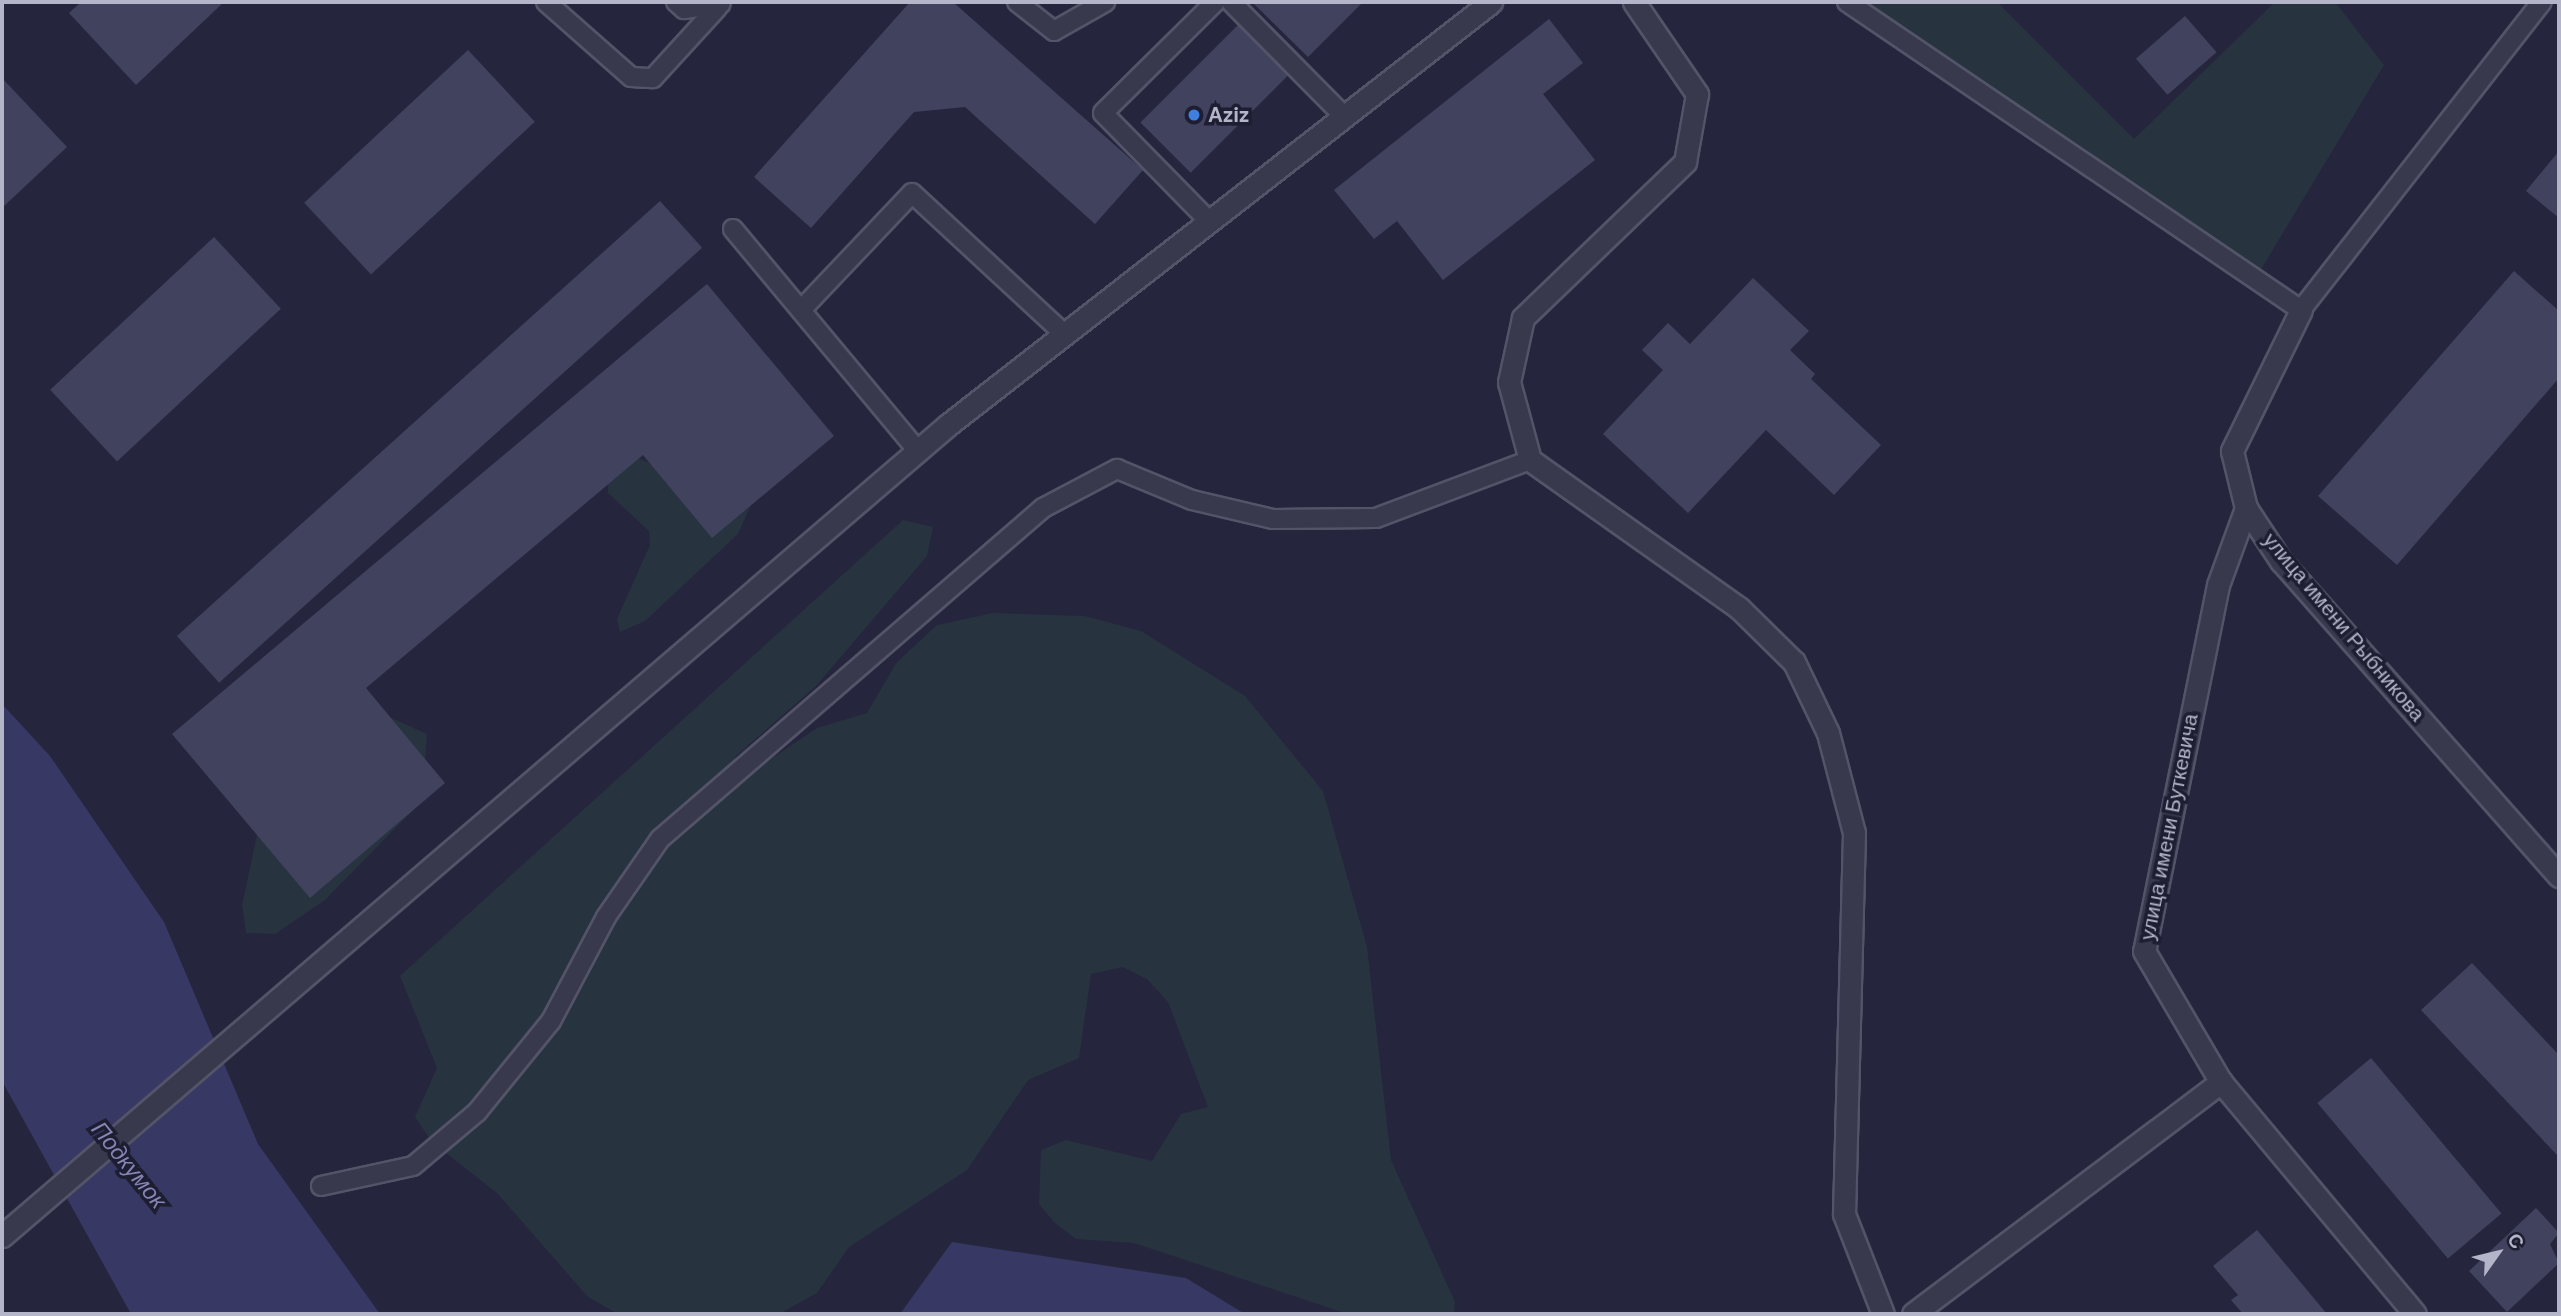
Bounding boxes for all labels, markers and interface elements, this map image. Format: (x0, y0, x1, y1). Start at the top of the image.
place label: Aziz (1208, 102, 1249, 128)
marker: Aziz (1186, 107, 1202, 123)
street label: улица имени Рыбникова (2258, 528, 2430, 726)
street label: улица имени Буткевича (2135, 712, 2203, 942)
water label: Подкумок (86, 1116, 172, 1214)
north arrow (2463, 1218, 2533, 1288)
text: С (2502, 1228, 2530, 1254)

